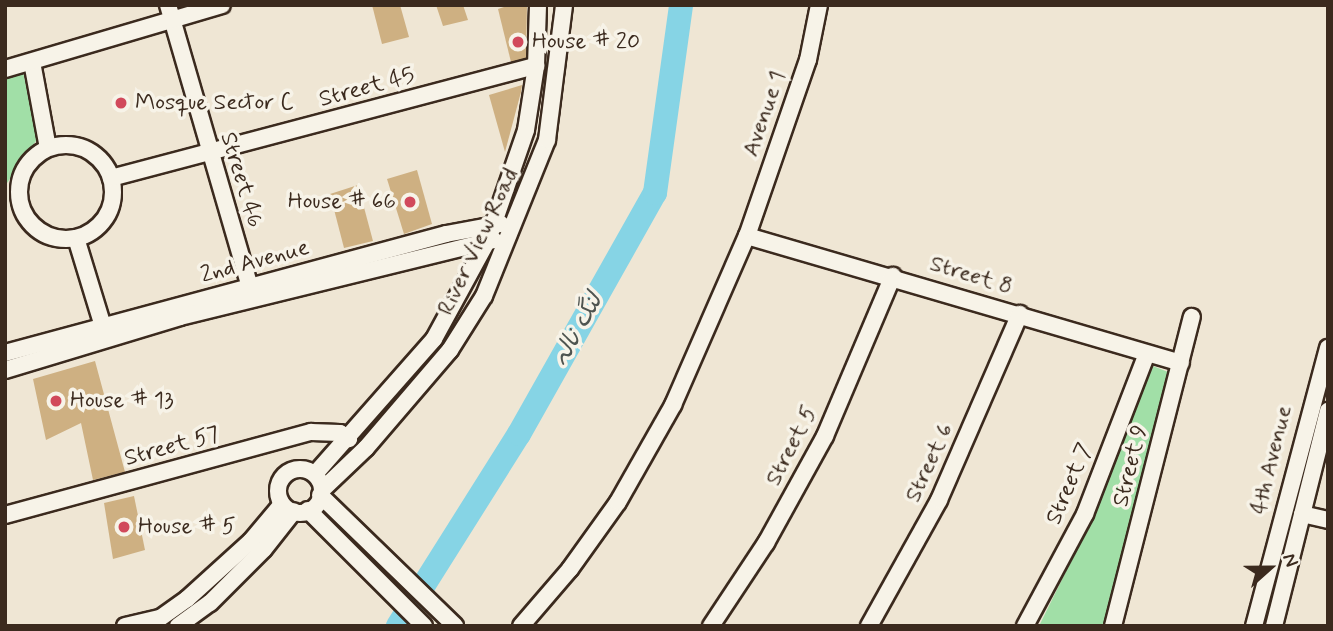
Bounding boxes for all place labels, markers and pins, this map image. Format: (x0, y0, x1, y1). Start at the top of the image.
place label: House # 20 (532, 28, 640, 56)
marker: House # 20 (510, 34, 526, 50)
place label: Mosque Sector C (135, 89, 297, 117)
marker: Mosque Sector C (113, 95, 129, 111)
place label: House # 66 (288, 188, 396, 216)
marker: House # 66 (402, 194, 418, 210)
place label: House # 13 (70, 387, 174, 415)
marker: House # 13 (48, 393, 64, 409)
place label: House # 5 (138, 513, 236, 541)
marker: House # 5 (116, 519, 132, 535)

